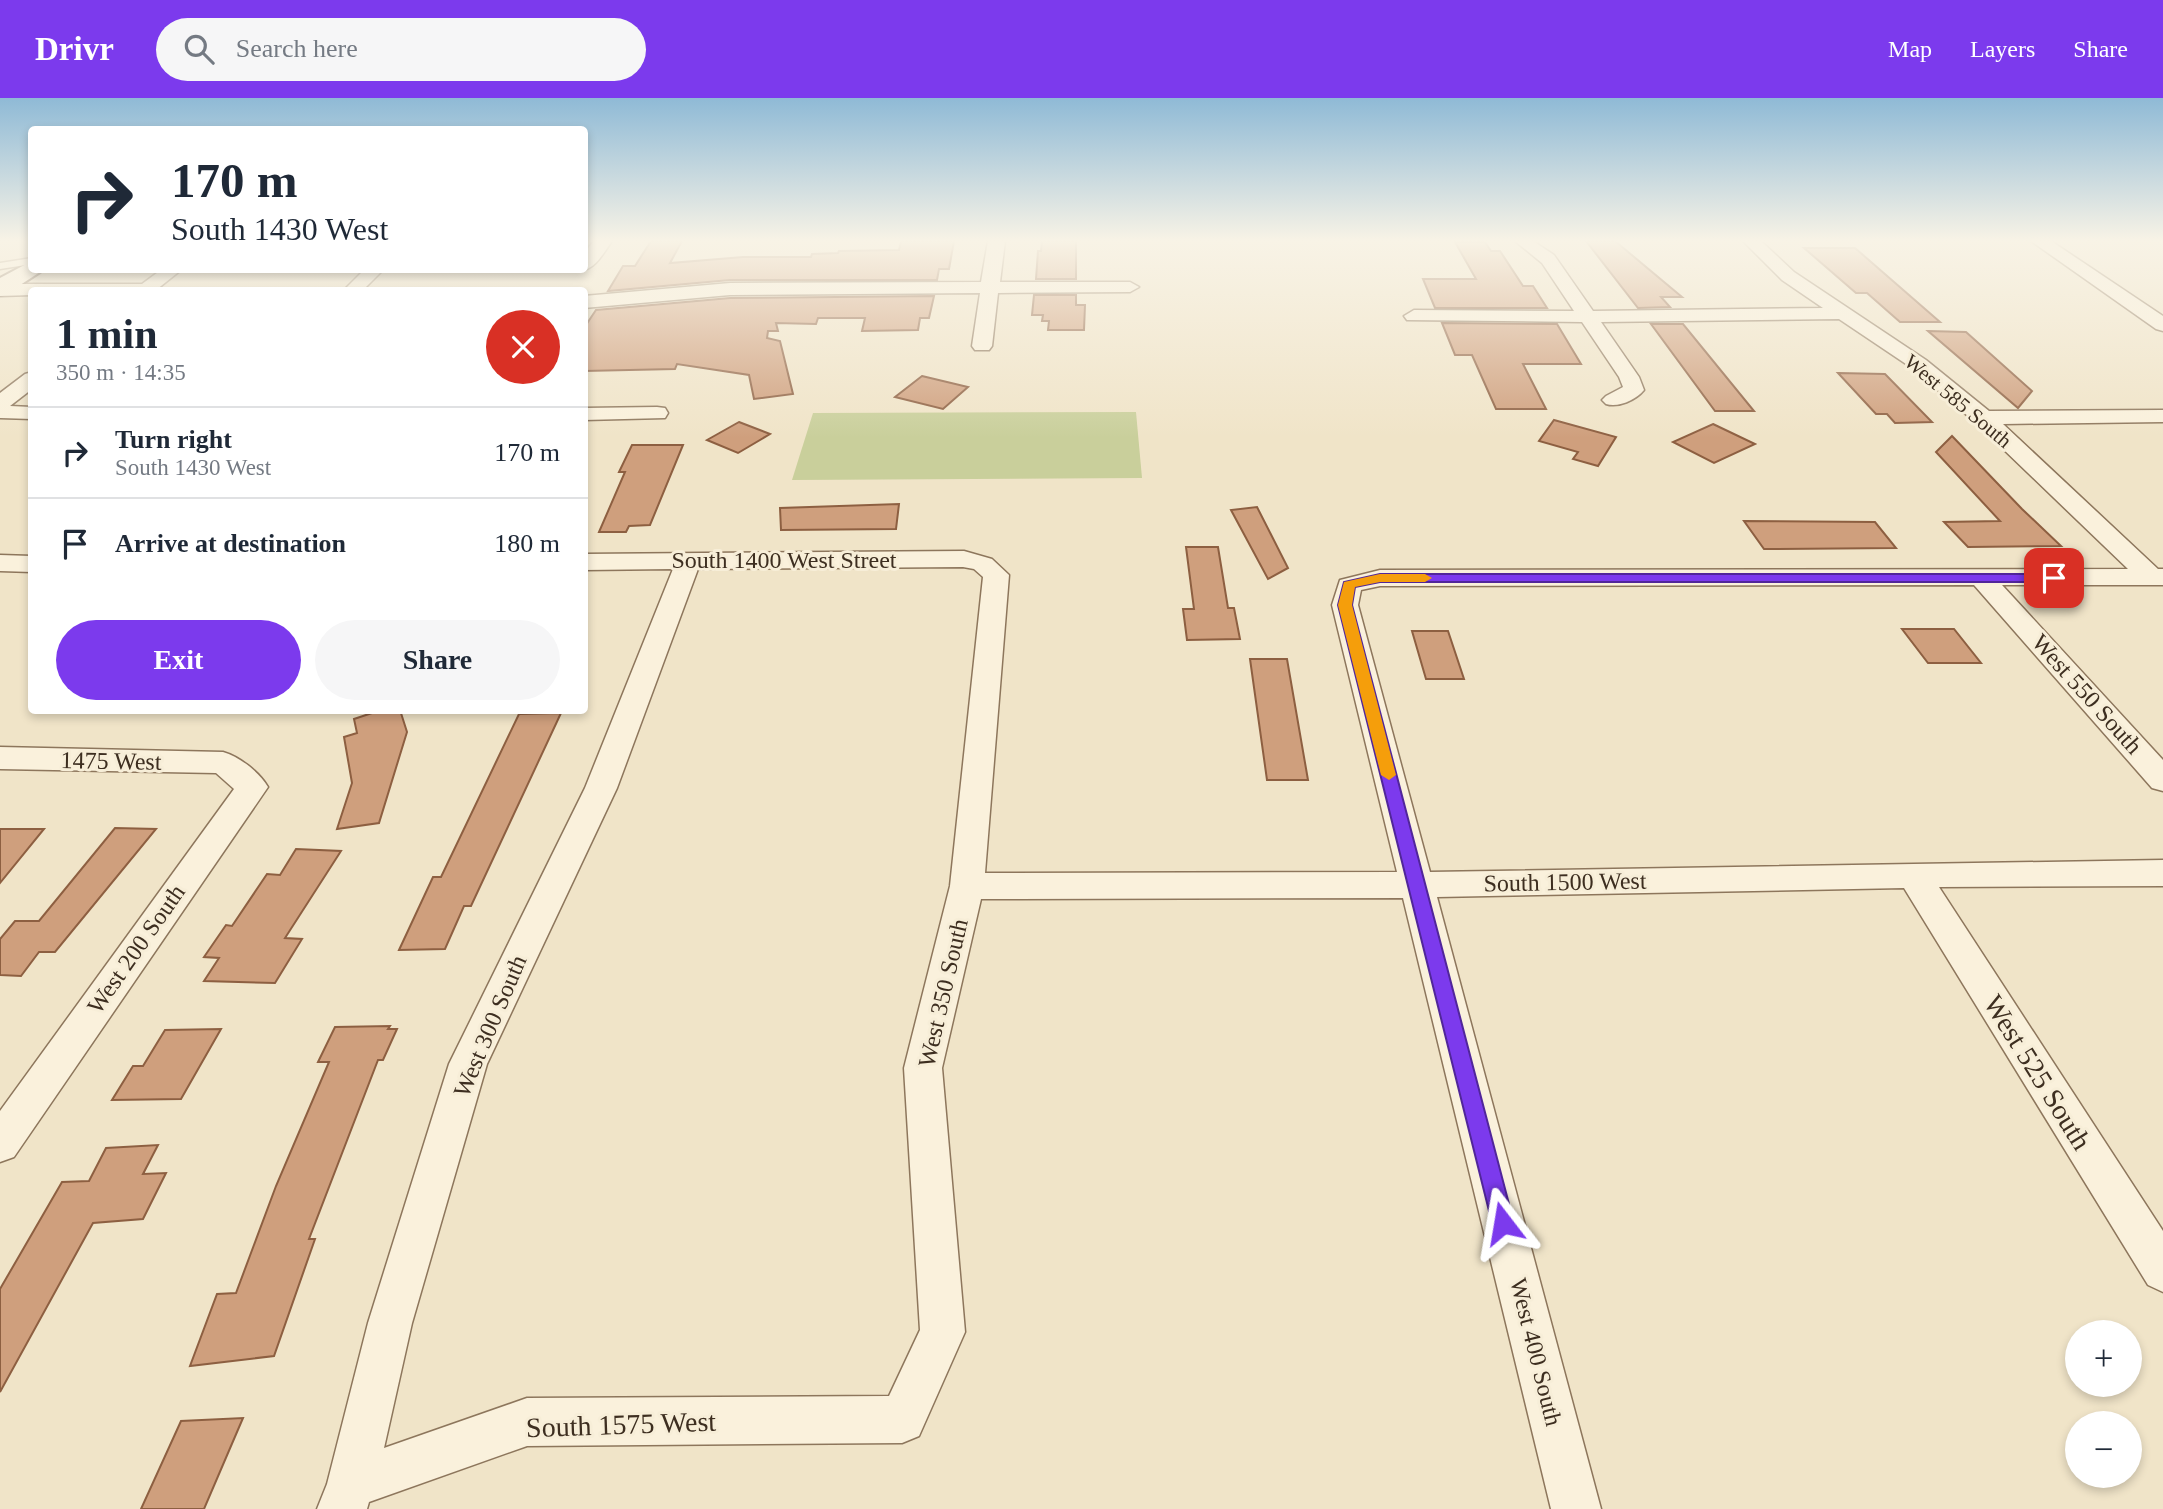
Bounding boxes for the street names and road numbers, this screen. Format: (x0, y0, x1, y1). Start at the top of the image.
street label: West 585 South (1900, 349, 2017, 453)
street label: South 1400 West Street (672, 547, 897, 573)
street label: West 550 South (2027, 629, 2147, 759)
street label: 1475 West (60, 747, 162, 775)
street label: South 1500 West (1483, 868, 1647, 896)
street label: West 200 South (82, 880, 190, 1018)
street label: West 350 South (913, 916, 973, 1070)
street label: West 300 South (448, 951, 532, 1101)
street label: West 525 South (1978, 989, 2098, 1155)
street label: West 400 South (1505, 1275, 1567, 1429)
street label: South 1575 West (525, 1406, 717, 1443)

